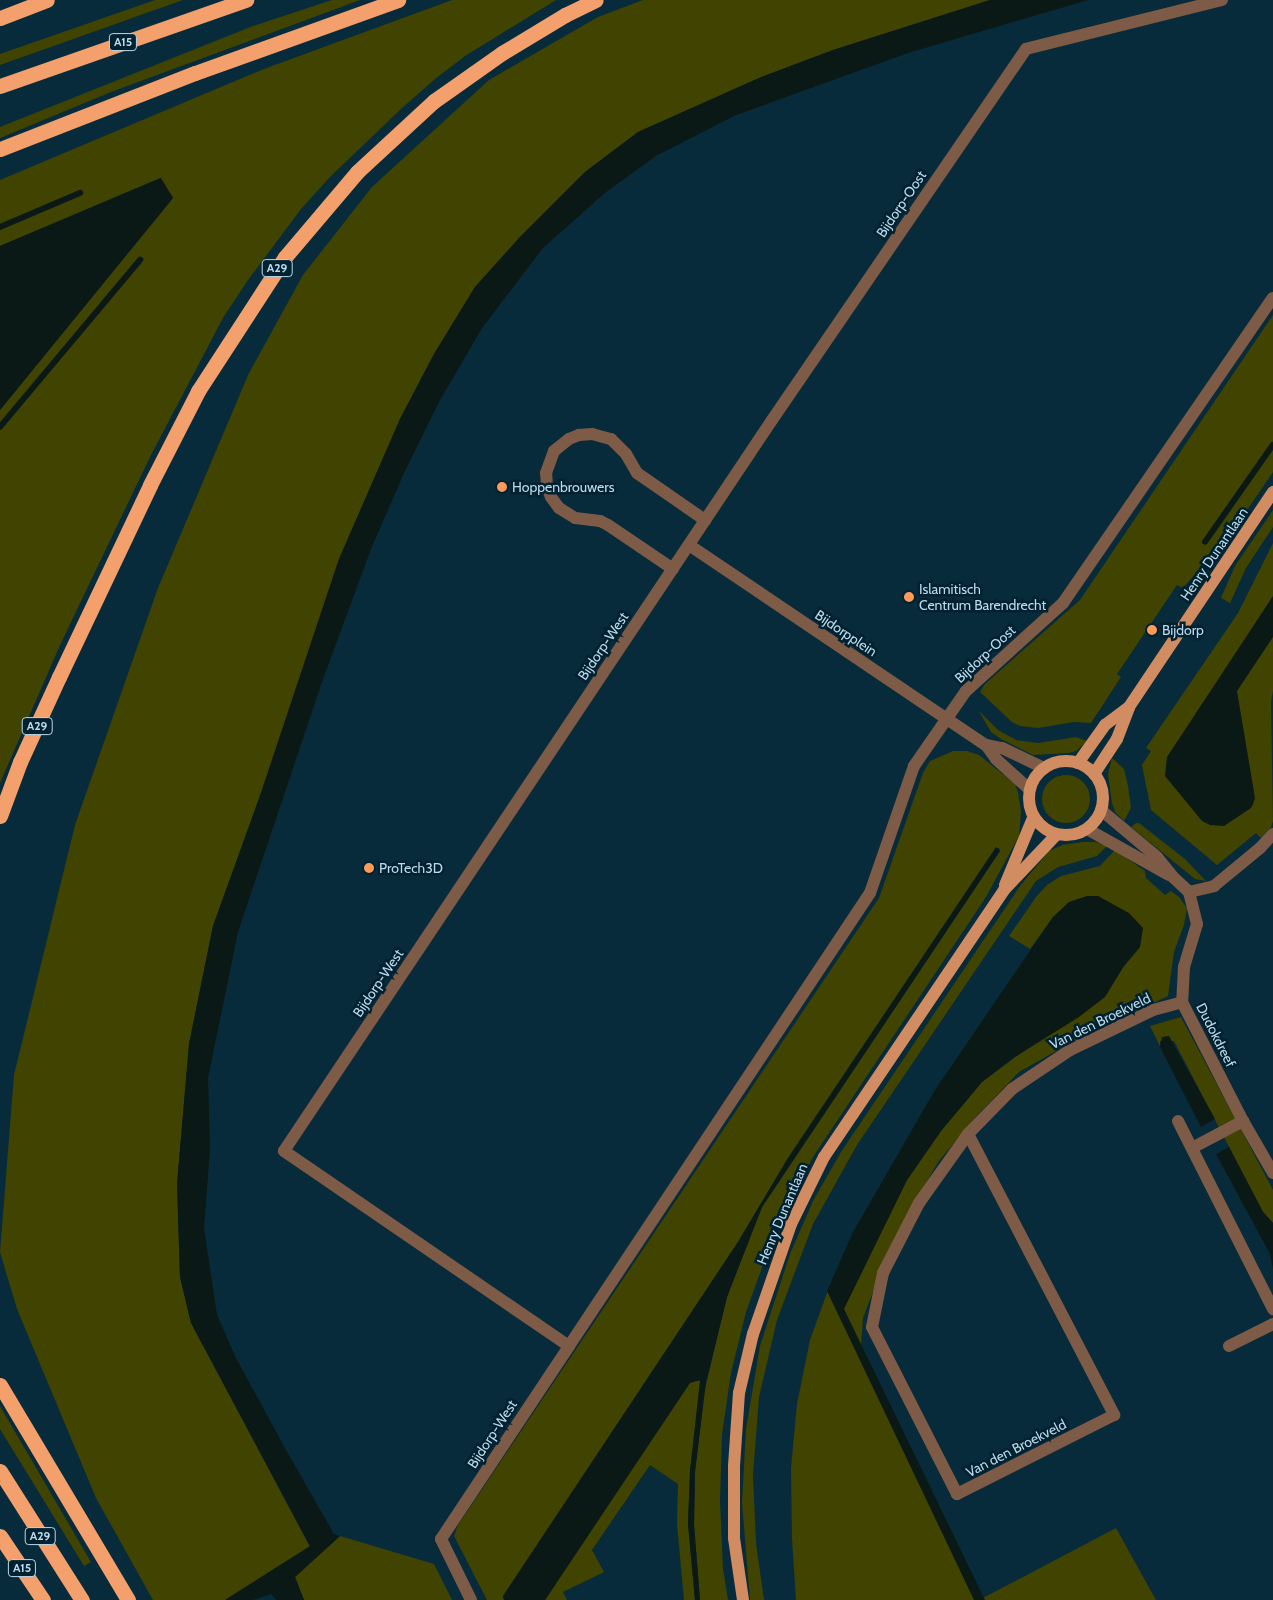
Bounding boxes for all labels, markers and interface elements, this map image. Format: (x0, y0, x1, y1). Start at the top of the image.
road number: A15 (108, 32, 138, 52)
street label: Bijdorp-Oost (873, 167, 929, 241)
road number: A29 (261, 258, 293, 278)
place label: Hoppenbrouwers (512, 479, 614, 495)
marker: Hoppenbrouwers (496, 481, 508, 493)
street label: Henry Dunantlaan (1177, 504, 1251, 604)
place label: Islamitisch Centrum Barendrecht (919, 581, 1046, 614)
marker: Islamitisch Centrum Barendrecht (903, 591, 915, 603)
street label: Bijdorpplein (812, 606, 880, 660)
street label: Bijdorp-West (574, 609, 632, 683)
street label: Bijdorp-Oost (951, 622, 1019, 686)
place label: Bijdorp (1162, 622, 1204, 638)
marker: Bijdorp (1146, 624, 1158, 636)
road number: A29 (21, 716, 53, 736)
place label: ProTech3D (379, 860, 443, 876)
marker: ProTech3D (363, 862, 375, 874)
street label: Bijdorp-West (349, 946, 407, 1020)
street label: Van den Broekveld (1047, 989, 1153, 1053)
street label: Dudokdreef (1193, 1000, 1239, 1070)
street label: Henry Dunantlaan (753, 1161, 811, 1267)
street label: Bijdorp-West (464, 1397, 520, 1471)
street label: Van den Broekveld (963, 1416, 1069, 1480)
road number: A29 (24, 1526, 56, 1545)
road number: A15 (7, 1559, 37, 1578)

